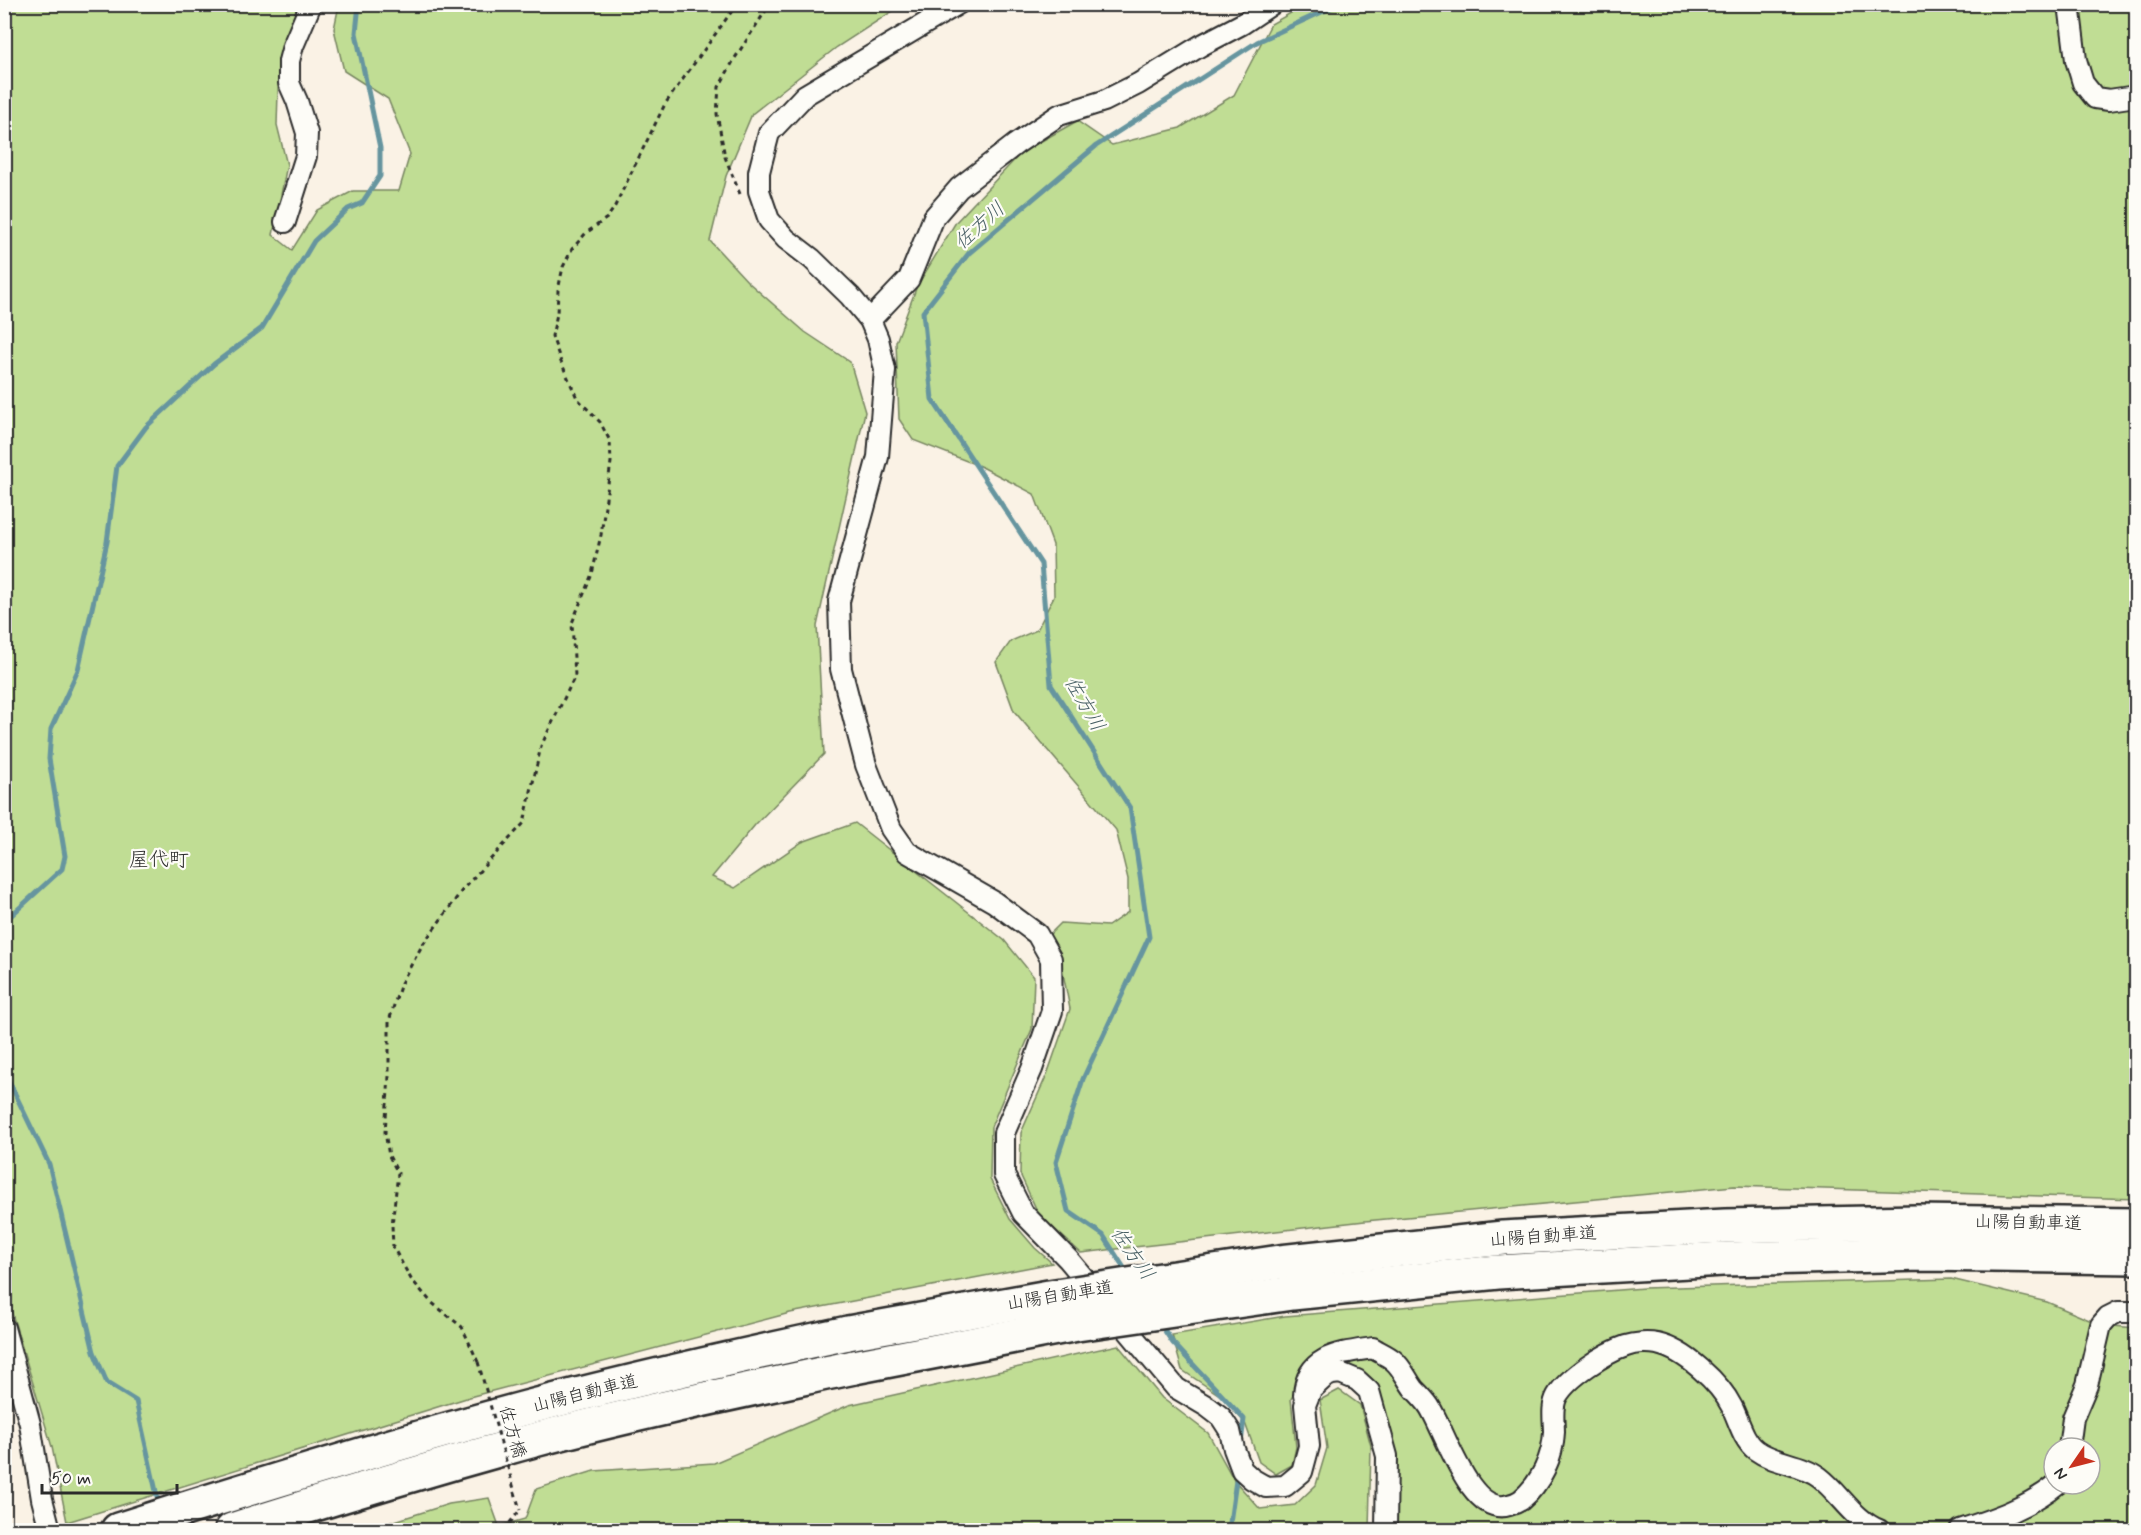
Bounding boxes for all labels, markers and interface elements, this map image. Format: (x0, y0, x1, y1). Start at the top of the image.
water label: 佐方川 (949, 196, 1011, 256)
water label: 佐方川 (1057, 671, 1111, 737)
district label: 屋代町 (129, 847, 189, 874)
street label: 山陽自動車道 (1974, 1210, 2082, 1236)
street label: 山陽自動車道 (1488, 1221, 1598, 1253)
water label: 佐方川 (1104, 1222, 1160, 1286)
street label: 山陽自動車道 (1005, 1276, 1115, 1316)
street label: 山陽自動車道 (530, 1369, 640, 1419)
street label: 佐方橋 (493, 1403, 531, 1461)
north arrow (2042, 1436, 2102, 1496)
scale bar (42, 1457, 177, 1495)
text: N (2049, 1463, 2073, 1484)
text: 50 m (51, 1467, 91, 1491)

